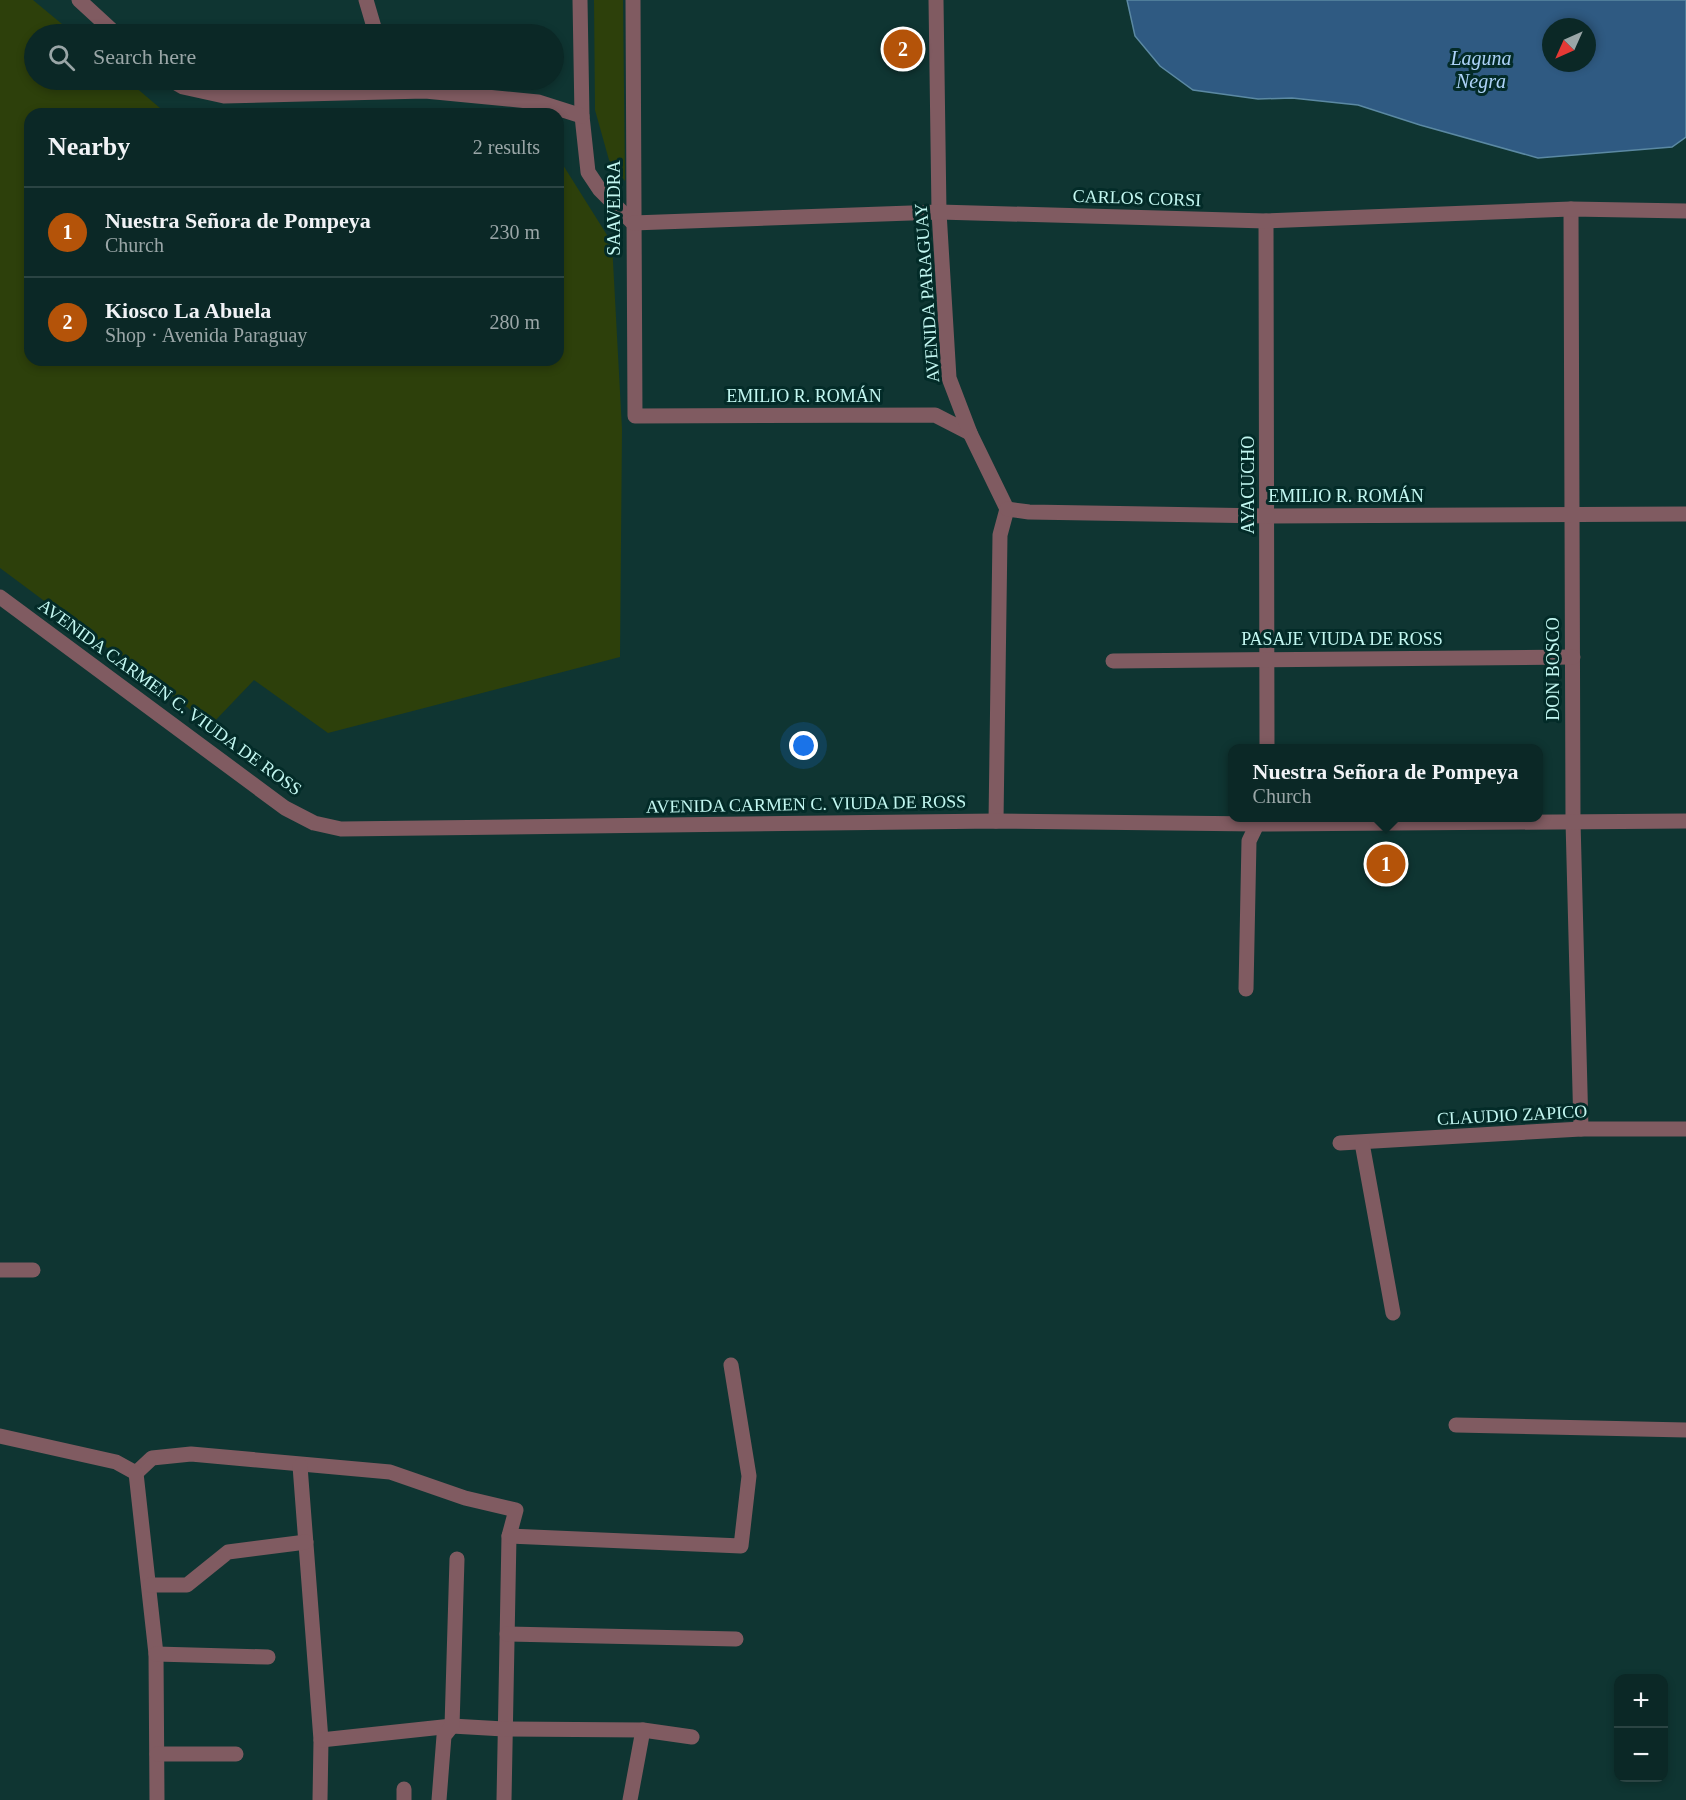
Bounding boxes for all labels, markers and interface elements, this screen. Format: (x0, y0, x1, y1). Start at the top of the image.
north arrow (1542, 18, 1596, 72)
search box (24, 24, 564, 90)
pin: 2 (884, 26, 922, 72)
icon: search (45, 41, 78, 74)
text: Search here (93, 44, 196, 69)
water label: Laguna Negra (1449, 47, 1512, 93)
text: Nearby (48, 132, 130, 161)
text: 2 results (473, 136, 540, 158)
street label: SAAVEDRA (604, 160, 624, 256)
street label: CARLOS CORSI (1072, 186, 1202, 210)
street label: AVENIDA PARAGUAY (911, 203, 943, 383)
text: Nuestra Señora de Pompeya (105, 208, 371, 233)
text: 1 (63, 221, 73, 243)
text: 230 m (489, 221, 540, 243)
text: Church (105, 234, 164, 256)
text: Kiosco La Abuela (105, 298, 271, 323)
text: 2 (63, 311, 73, 333)
text: 280 m (489, 311, 540, 333)
text: Shop · Avenida Paraguay (105, 324, 307, 346)
street label: EMILIO R. ROMÁN (726, 385, 882, 406)
street label: AYACUCHO (1238, 436, 1258, 534)
street label: EMILIO R. ROMÁN (1268, 485, 1424, 506)
street label: AVENIDA CARMEN C. VIUDA DE ROSS (35, 595, 305, 799)
street label: DON BOSCO (1543, 617, 1563, 721)
street label: PASAJE VIUDA DE ROSS (1241, 629, 1443, 649)
your location (789, 731, 818, 760)
popup (1228, 744, 1543, 822)
text: Nuestra Señora de Pompeya (1253, 759, 1518, 784)
text: Church (1253, 785, 1311, 807)
street label: AVENIDA CARMEN C. VIUDA DE ROSS (646, 791, 966, 817)
pin: 1 (1366, 842, 1406, 886)
street label: CLAUDIO ZAPICO (1436, 1101, 1588, 1129)
map controls (1614, 1674, 1668, 1782)
button: + (1614, 1674, 1668, 1728)
button: − (1614, 1728, 1668, 1782)

